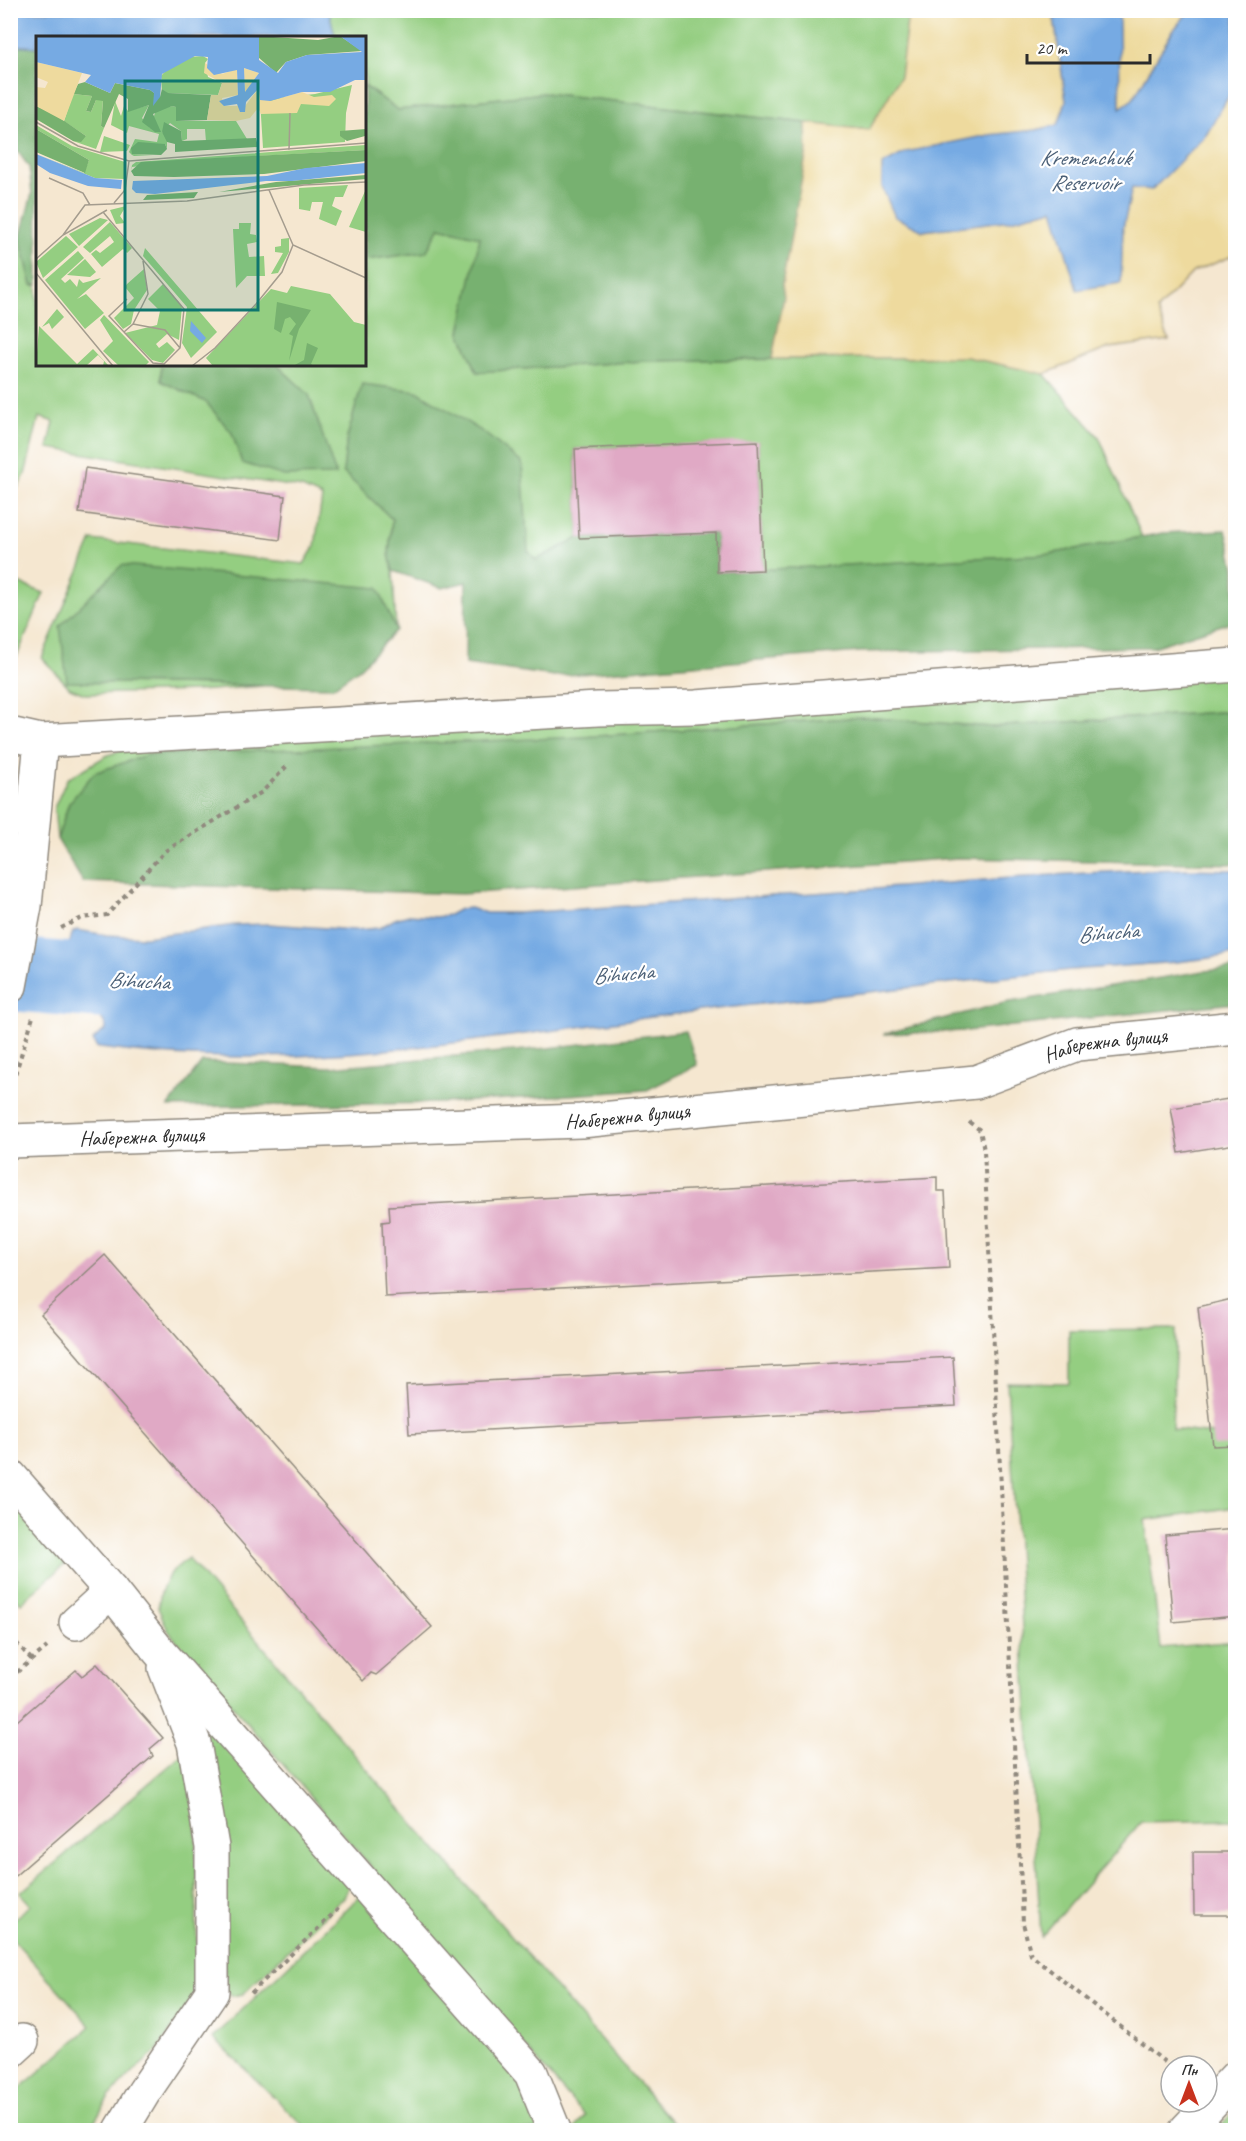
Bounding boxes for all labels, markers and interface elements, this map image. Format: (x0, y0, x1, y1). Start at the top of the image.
scale bar (1027, 27, 1150, 65)
inset map (36, 36, 366, 366)
text: 20 m (1036, 37, 1069, 59)
water label: Kremenchuk Reservoir (1040, 144, 1134, 197)
water label: Bihucha (1077, 916, 1143, 950)
water label: Bihucha (592, 957, 658, 991)
water label: Bihucha (108, 965, 173, 997)
street label: Набережна вулиця (1040, 1022, 1170, 1068)
street label: Набережна вулиця (565, 1097, 692, 1135)
street label: Набережна вулиця (79, 1121, 206, 1152)
north arrow (1159, 2054, 1219, 2114)
text: Пн (1181, 2060, 1198, 2080)

